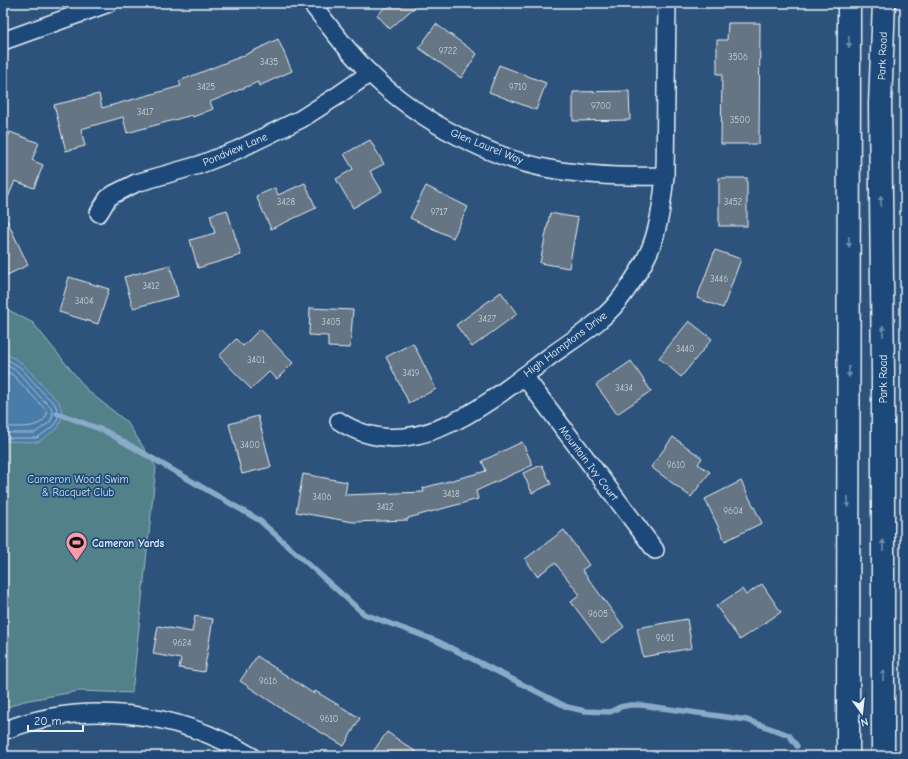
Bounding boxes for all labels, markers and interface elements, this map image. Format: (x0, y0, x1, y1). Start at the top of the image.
street label: Park Road (875, 31, 890, 80)
one-way arrow (846, 36, 852, 49)
house number: 9722 (439, 46, 458, 56)
house number: 3506 (728, 52, 748, 62)
house number: 3435 (260, 57, 278, 67)
house number: 3425 (197, 82, 215, 92)
house number: 9710 (509, 82, 527, 92)
house number: 9700 (591, 101, 611, 111)
house number: 3417 (137, 107, 154, 117)
house number: 3500 (730, 115, 750, 125)
street label: Glen Laurel Way (449, 126, 525, 167)
street label: Pondview Lane (201, 130, 270, 169)
one-way arrow (878, 194, 884, 207)
house number: 3428 (277, 197, 295, 207)
house number: 3452 (724, 197, 743, 207)
house number: 9717 (431, 207, 448, 217)
one-way arrow (846, 236, 852, 249)
house number: 3446 (710, 274, 728, 284)
house number: 3412 (142, 281, 160, 291)
house number: 3404 (75, 296, 93, 306)
street label: High Hamptons Drive (521, 309, 610, 380)
house number: 3427 (478, 314, 497, 324)
house number: 3405 (321, 317, 341, 327)
one-way arrow (880, 324, 886, 337)
house number: 3440 (676, 344, 694, 354)
house number: 3401 (247, 355, 265, 365)
street label: Park Road (877, 355, 890, 403)
one-way arrow (845, 366, 852, 378)
house number: 3419 (402, 368, 420, 378)
house number: 3434 (615, 383, 633, 393)
street label: Mountain Ivy Court (556, 423, 622, 504)
house number: 3400 (240, 440, 260, 450)
house number: 9610 (667, 460, 685, 470)
park label: Cameron Wood Swim & Racquet Club (27, 473, 129, 499)
house number: 3418 (442, 489, 460, 499)
house number: 3406 (312, 492, 332, 502)
one-way arrow (845, 496, 851, 509)
house number: 3412 (376, 502, 394, 512)
house number: 9604 (723, 506, 743, 516)
sports icon: Cameron Yards (63, 530, 89, 563)
place label: Cameron Yards (92, 537, 164, 550)
one-way arrow (880, 538, 886, 551)
house number: 9605 (588, 609, 608, 619)
house number: 9601 (656, 633, 675, 643)
house number: 9624 (173, 638, 191, 648)
one-way arrow (880, 668, 886, 681)
house number: 9616 (259, 676, 277, 686)
north arrow (842, 693, 882, 733)
scale bar (28, 707, 83, 733)
text: 20 m (34, 714, 62, 728)
house number: 9610 (320, 714, 338, 724)
text: N (859, 715, 870, 729)

